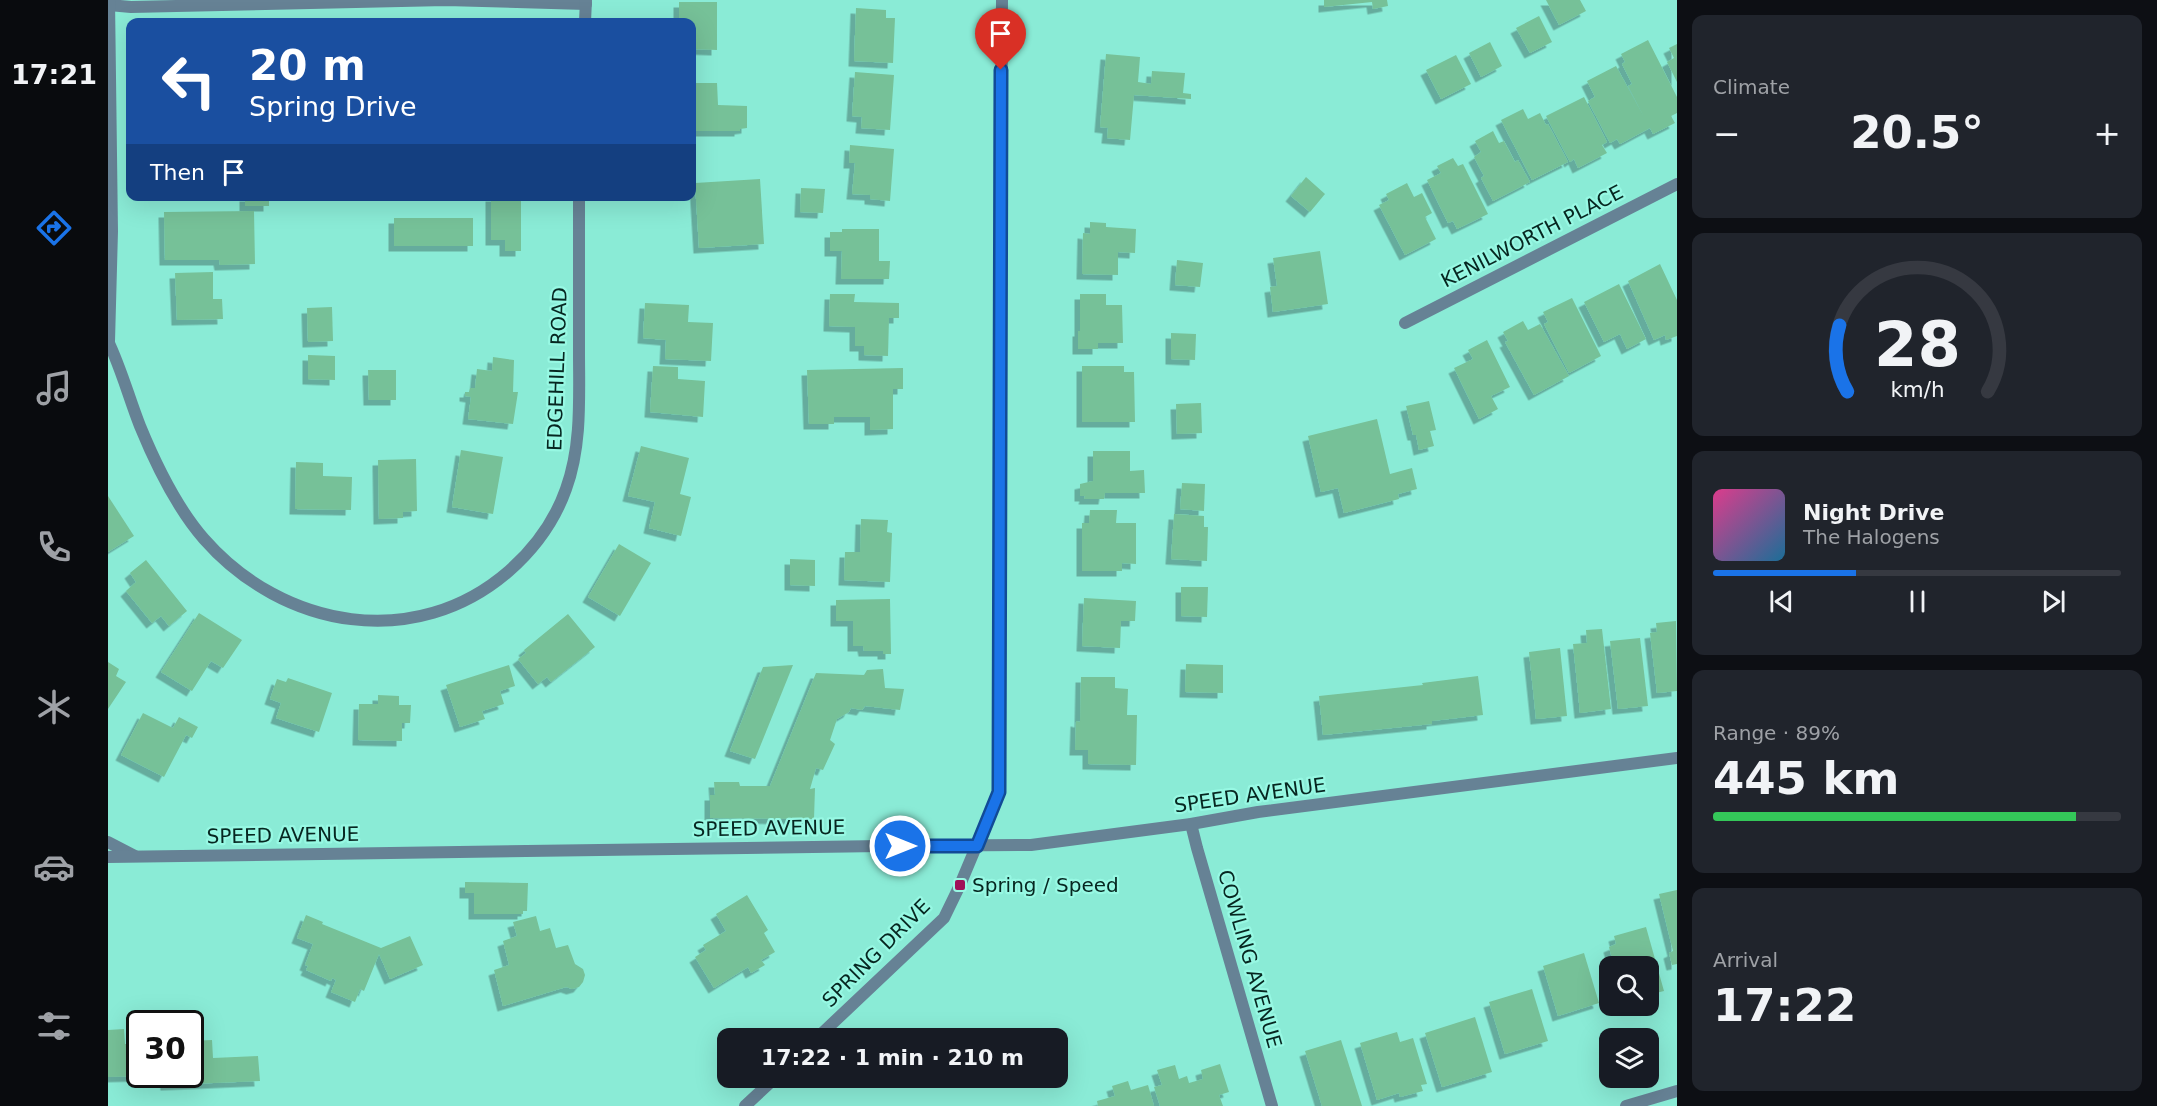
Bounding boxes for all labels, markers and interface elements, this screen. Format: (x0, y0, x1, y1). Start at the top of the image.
pin (975, 8, 1026, 70)
icon: arrive (984, 17, 1017, 50)
text: 20 m (249, 41, 366, 90)
icon: left (150, 42, 228, 120)
text: 17:21 (11, 59, 97, 90)
text: Climate (1713, 75, 1790, 99)
text: Spring Drive (249, 91, 417, 122)
text: 20.5° (1850, 106, 1984, 159)
text: − (1713, 114, 1741, 153)
text: + (2093, 114, 2121, 153)
icon: arrive (217, 156, 250, 189)
text: Then (150, 160, 205, 185)
street label: KENILWORTH PLACE (1437, 180, 1627, 292)
icon: directions (33, 207, 75, 249)
street label: EDGEHILL ROAD (542, 287, 572, 451)
text: 28 (1874, 308, 1960, 381)
icon: music (33, 367, 75, 409)
text: km/h (1890, 377, 1944, 402)
text: Night Drive (1803, 500, 1944, 525)
text: The Halogens (1803, 525, 1940, 549)
icon: phone (33, 526, 75, 568)
icon: previous (1765, 585, 1798, 618)
icon: pause (1901, 585, 1934, 618)
icon: next (2037, 585, 2070, 618)
icon: climate (33, 686, 75, 728)
text: Range · 89% (1713, 721, 1840, 745)
text: 445 km (1713, 752, 1899, 805)
street label: SPEED AVENUE (1173, 772, 1327, 818)
position arrow (868, 814, 932, 878)
street label: SPEED AVENUE (692, 815, 846, 841)
street label: SPEED AVENUE (206, 822, 360, 848)
icon: car (33, 846, 75, 888)
street label: COWLING AVENUE (1213, 867, 1287, 1051)
place label: Spring / Speed (972, 873, 1119, 897)
marker: Spring / Speed (953, 878, 967, 892)
street label: SPRING DRIVE (817, 894, 935, 1012)
text: Arrival (1713, 948, 1778, 972)
map controls (1599, 956, 1659, 1088)
button: search (1599, 956, 1659, 1016)
text: 17:22 (1713, 979, 1856, 1032)
icon: filters (33, 1005, 75, 1047)
speed limit sign: 30 (126, 1010, 204, 1088)
button: layers (1599, 1028, 1659, 1088)
text: 17:22 · 1 min · 210 m (761, 1045, 1024, 1070)

